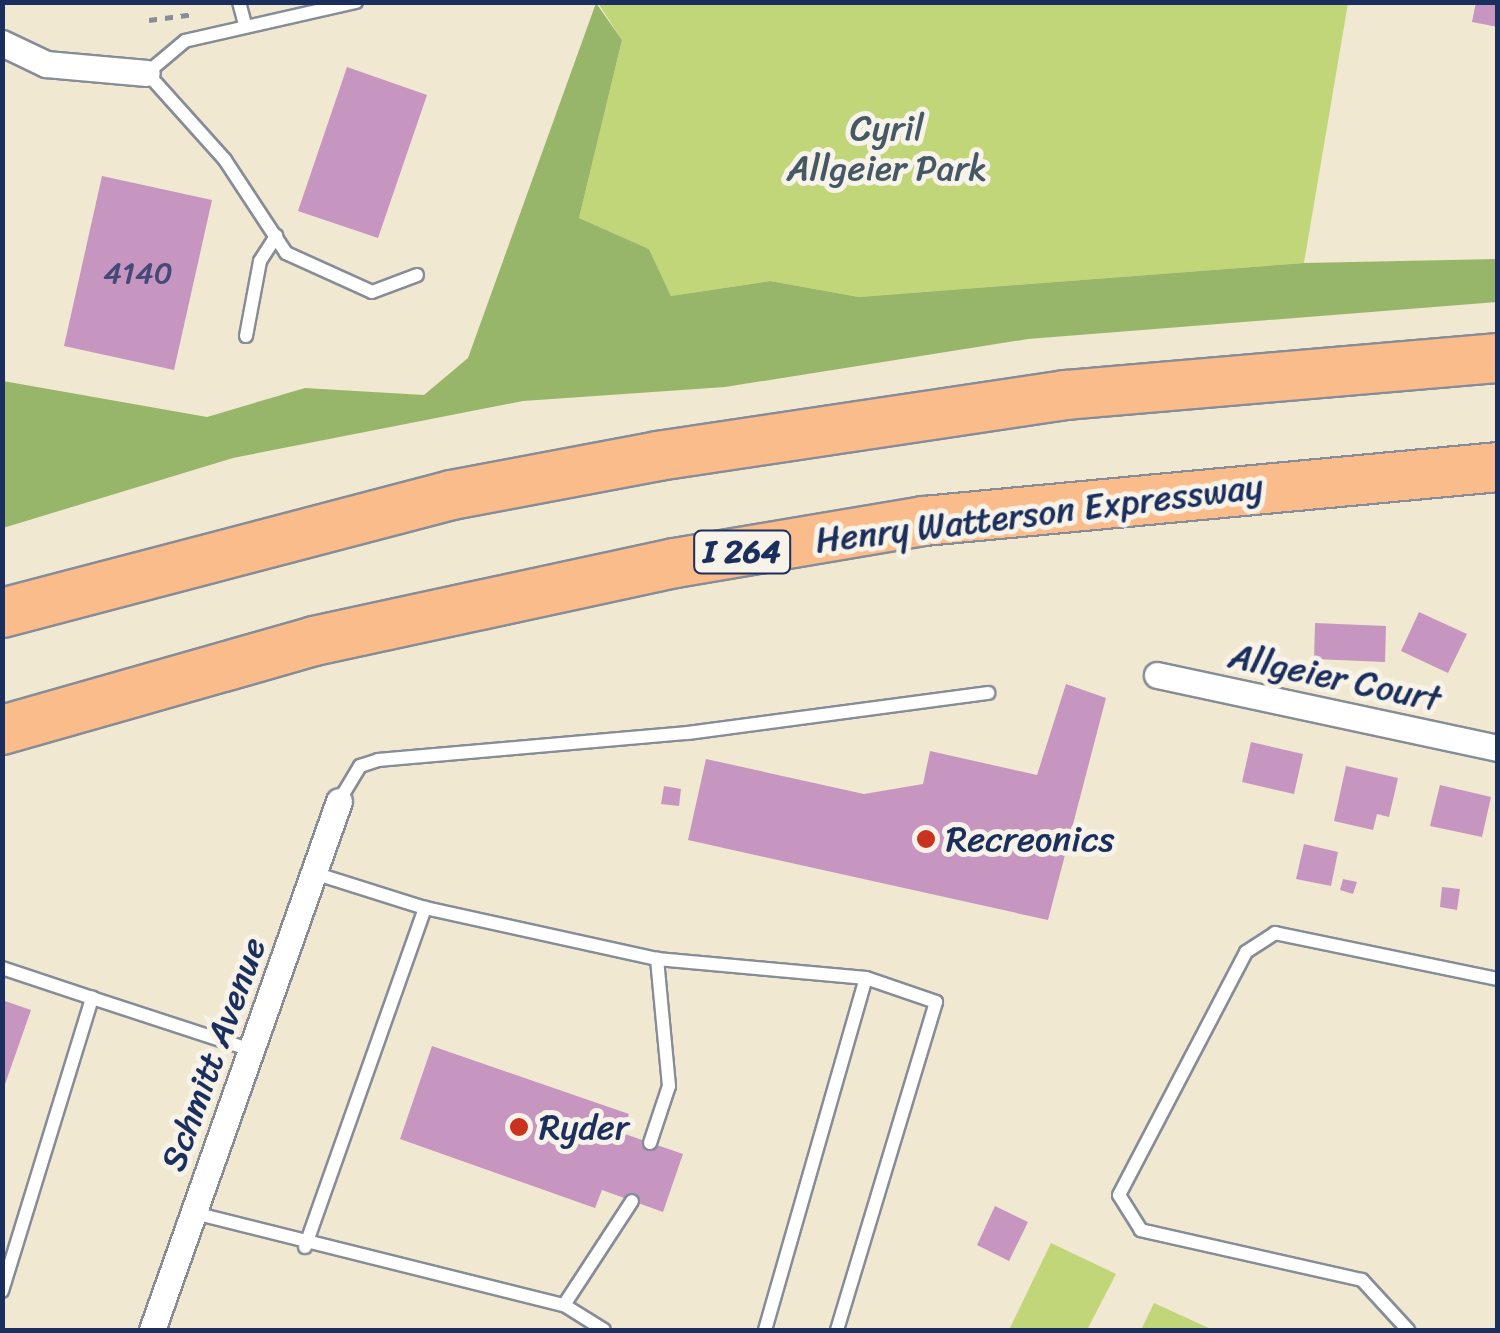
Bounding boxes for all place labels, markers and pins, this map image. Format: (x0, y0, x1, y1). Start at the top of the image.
place label: Recreonics (946, 818, 1115, 860)
marker: Recreonics (915, 828, 937, 850)
place label: Ryder (539, 1106, 629, 1148)
marker: Ryder (508, 1116, 530, 1138)

